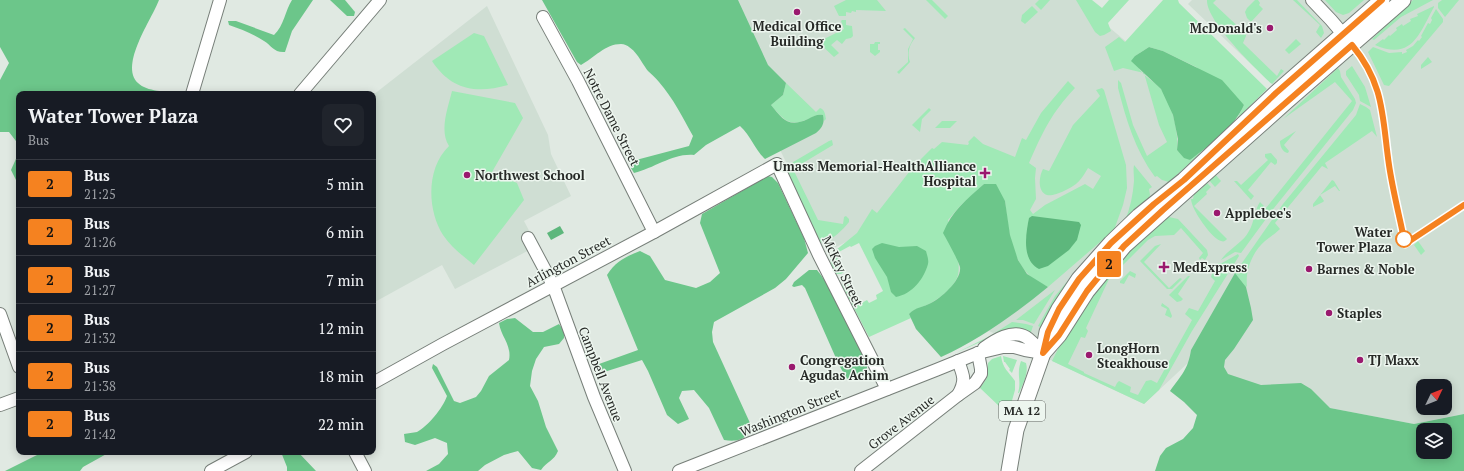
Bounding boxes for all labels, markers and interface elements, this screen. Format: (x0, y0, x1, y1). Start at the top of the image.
marker: Medical Office Building (792, 7, 802, 17)
place label: Medical Office Building (753, 17, 841, 50)
place label: McDonald's (1190, 19, 1262, 37)
marker: McDonald's (1265, 23, 1275, 33)
street label: Notre Dame Street (580, 65, 644, 169)
text: Water Tower Plaza (28, 103, 198, 128)
button: heart (322, 104, 364, 146)
text: Bus (28, 131, 49, 149)
place label: Umass Memorial-HealthAlliance Hospital (773, 157, 976, 190)
text: Bus (84, 165, 110, 185)
place label: Northwest School (475, 166, 585, 184)
marker: Umass Memorial-HealthAlliance Hospital (979, 167, 991, 179)
marker: Northwest School (462, 170, 472, 180)
text: 2 (46, 174, 54, 193)
text: 5 min (326, 174, 364, 194)
text: 21:25 (84, 185, 116, 203)
place label: Applebee's (1225, 204, 1292, 222)
marker: Applebee's (1212, 208, 1222, 218)
text: Bus (84, 213, 110, 233)
text: 2 (46, 222, 54, 241)
text: 6 min (326, 222, 364, 242)
place label: Water Tower Plaza (1317, 223, 1393, 256)
marker: Water Tower Plaza (1395, 230, 1413, 248)
street label: Arlington Street (522, 231, 614, 291)
text: 21:26 (84, 233, 116, 251)
street label: McKay Street (818, 233, 868, 310)
line badge: 2 (1096, 251, 1122, 277)
text: 2 (1105, 254, 1113, 273)
place label: MedExpress (1173, 258, 1247, 276)
place label: Barnes & Noble (1317, 260, 1415, 278)
text: Bus (84, 261, 110, 281)
marker: MedExpress (1158, 261, 1170, 273)
marker: Barnes & Noble (1304, 264, 1314, 274)
text: 2 (46, 270, 54, 289)
text: 7 min (326, 270, 364, 290)
text: 21:27 (84, 281, 116, 299)
place label: Staples (1337, 304, 1382, 322)
marker: Staples (1324, 308, 1334, 318)
text: Bus (84, 309, 110, 329)
text: 2 (46, 318, 54, 337)
text: 12 min (318, 318, 364, 338)
street label: Campbell Avenue (575, 324, 627, 424)
text: 21:32 (84, 329, 116, 347)
place label: LongHorn Steakhouse (1097, 339, 1168, 372)
marker: LongHorn Steakhouse (1084, 350, 1094, 360)
place label: Congregation Agudas Achim (800, 351, 889, 384)
place label: TJ Maxx (1368, 351, 1419, 369)
marker: TJ Maxx (1355, 355, 1365, 365)
text: Bus (84, 357, 110, 377)
marker: Congregation Agudas Achim (787, 362, 797, 372)
text: 2 (46, 366, 54, 385)
text: 18 min (318, 366, 364, 386)
text: 21:38 (84, 377, 116, 395)
north arrow (1416, 379, 1452, 415)
map controls (1416, 379, 1452, 459)
street label: Washington Street (737, 384, 843, 440)
street label: Grove Avenue (864, 391, 938, 453)
road number: MA 12 (999, 401, 1045, 421)
text: Bus (84, 405, 110, 425)
text: 2 (46, 414, 54, 433)
text: 22 min (318, 414, 364, 434)
button: layers (1416, 423, 1452, 459)
text: 21:42 (84, 425, 116, 443)

